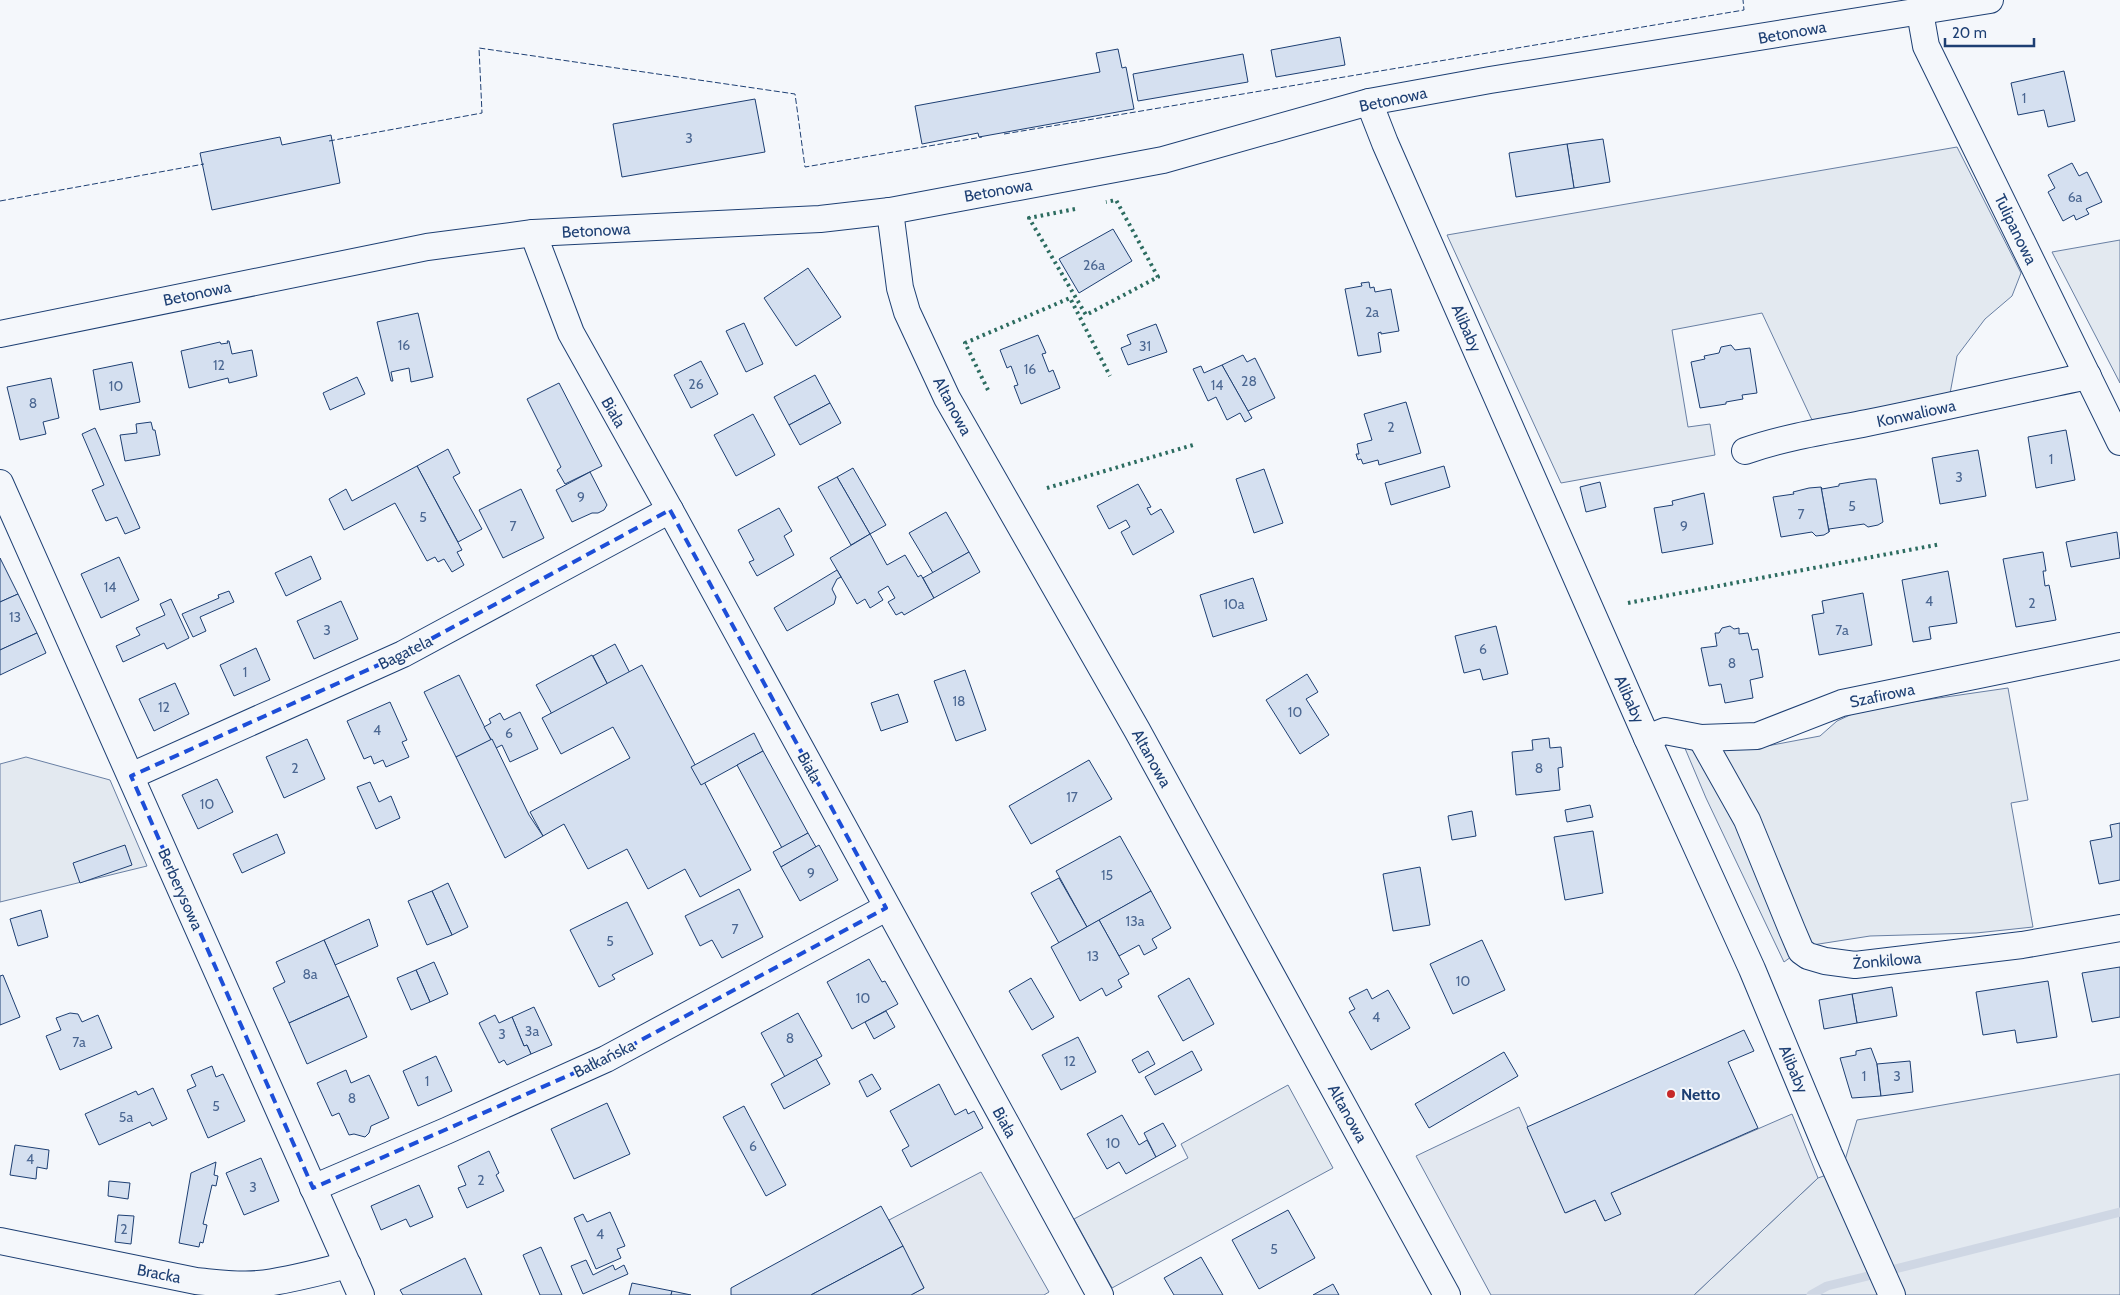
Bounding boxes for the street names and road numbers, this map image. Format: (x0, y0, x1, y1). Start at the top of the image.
street label: Betonowa (1757, 17, 1828, 48)
street label: Betonowa (1357, 83, 1429, 116)
street label: Betonowa (963, 175, 1034, 206)
street label: Tulipanowa (1990, 191, 2041, 268)
street label: Betonowa (561, 219, 631, 242)
street label: Betonowa (161, 277, 233, 310)
street label: Alibaby (1448, 301, 1485, 355)
street label: Altanowa (929, 374, 976, 439)
street label: Biała (597, 394, 630, 431)
street label: Konwaliowa (1875, 396, 1958, 431)
street label: Bagatela (375, 631, 436, 674)
street label: Alibaby (1611, 672, 1648, 726)
street label: Szafirowa (1848, 679, 1917, 712)
street label: Altanowa (1128, 726, 1175, 791)
street label: Biała (794, 749, 826, 786)
street label: Berberysowa (154, 845, 207, 933)
street label: Żonkilowa (1852, 948, 1922, 973)
street label: Bałkańska (570, 1035, 638, 1081)
street label: Alibaby (1775, 1042, 1812, 1096)
street label: Altanowa (1324, 1081, 1371, 1146)
street label: Biała (989, 1104, 1021, 1141)
street label: Bracka (135, 1260, 183, 1287)

